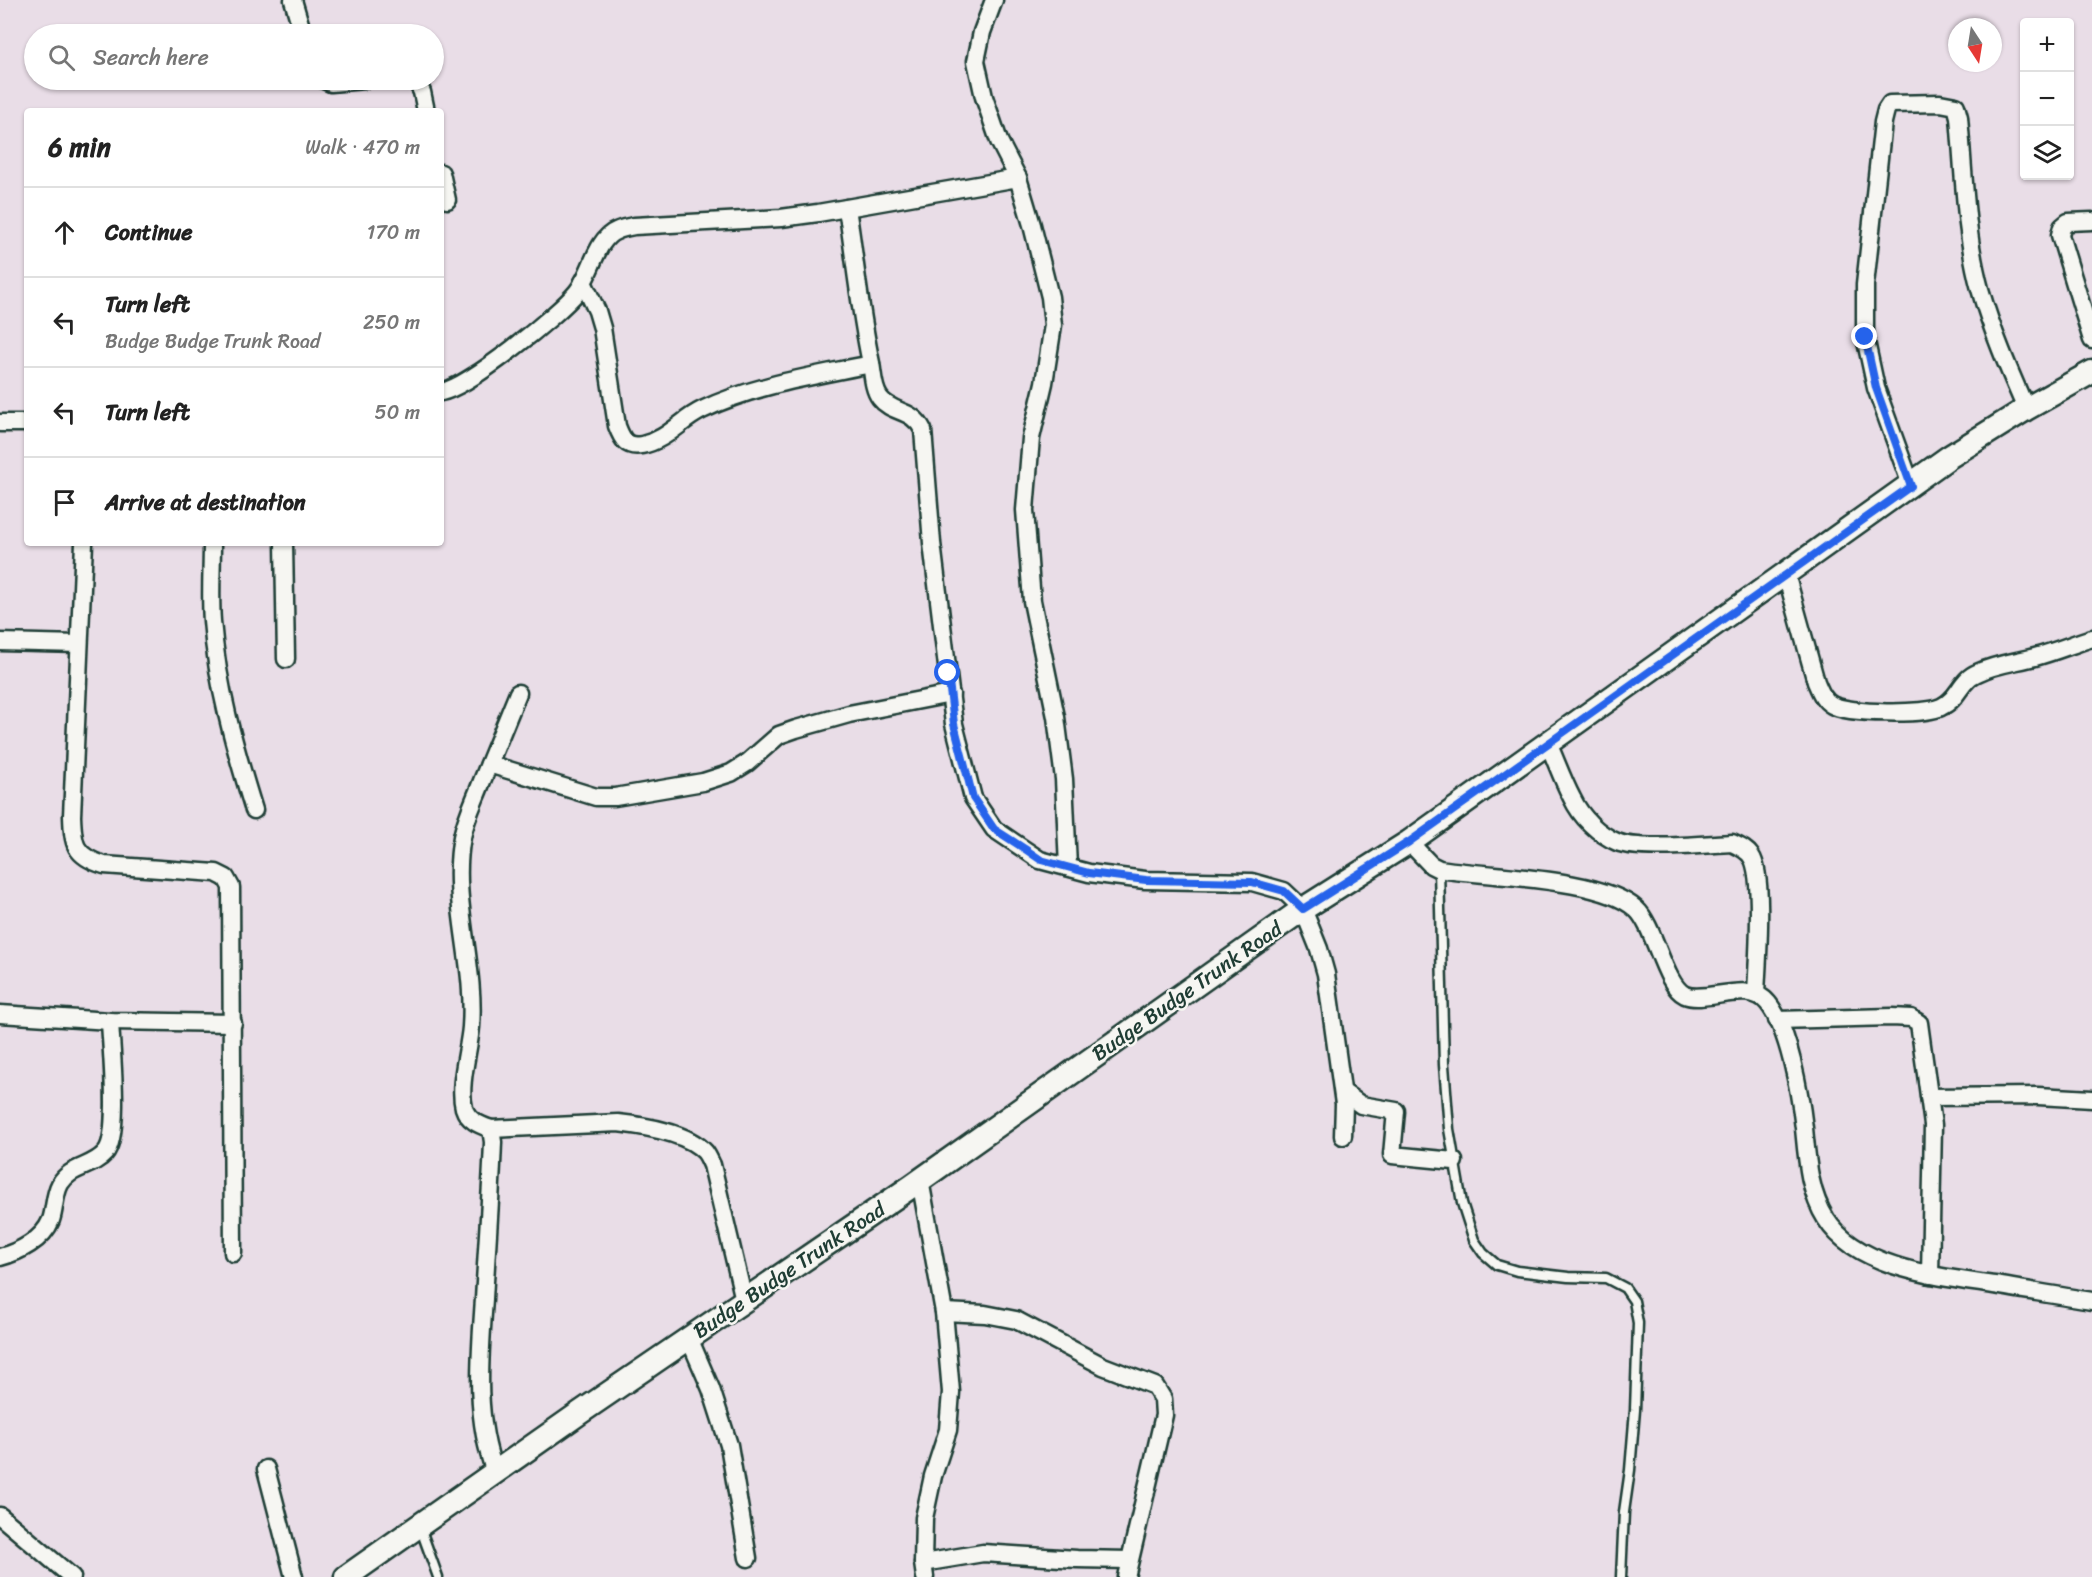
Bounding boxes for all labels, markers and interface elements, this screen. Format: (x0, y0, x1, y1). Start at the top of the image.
north arrow (1948, 18, 2002, 72)
map controls (2020, 18, 2074, 180)
button: + (2020, 18, 2074, 72)
search box (24, 24, 444, 90)
text: Search here (93, 38, 209, 77)
icon: search (45, 41, 78, 74)
button: − (2020, 72, 2074, 126)
text: 6 min (48, 124, 111, 170)
button: layers (2020, 126, 2074, 180)
text: Walk · 470 m (305, 130, 420, 165)
text: Continue (105, 213, 193, 252)
text: 170 m (367, 215, 420, 250)
icon: ahead (48, 216, 81, 249)
text: Turn left (105, 285, 190, 324)
text: 250 m (363, 305, 420, 340)
icon: left (48, 306, 81, 339)
route end (1851, 323, 1877, 349)
text: Budge Budge Trunk Road (105, 324, 320, 359)
text: Turn left (105, 393, 190, 432)
text: 50 m (375, 395, 420, 430)
icon: left (48, 396, 81, 429)
text: Arrive at destination (105, 483, 306, 522)
icon: arrive (48, 486, 81, 519)
route start (934, 659, 960, 685)
street label: Budge Budge Trunk Road (1083, 909, 1292, 1071)
street label: Budge Budge Trunk Road (685, 1190, 895, 1349)

